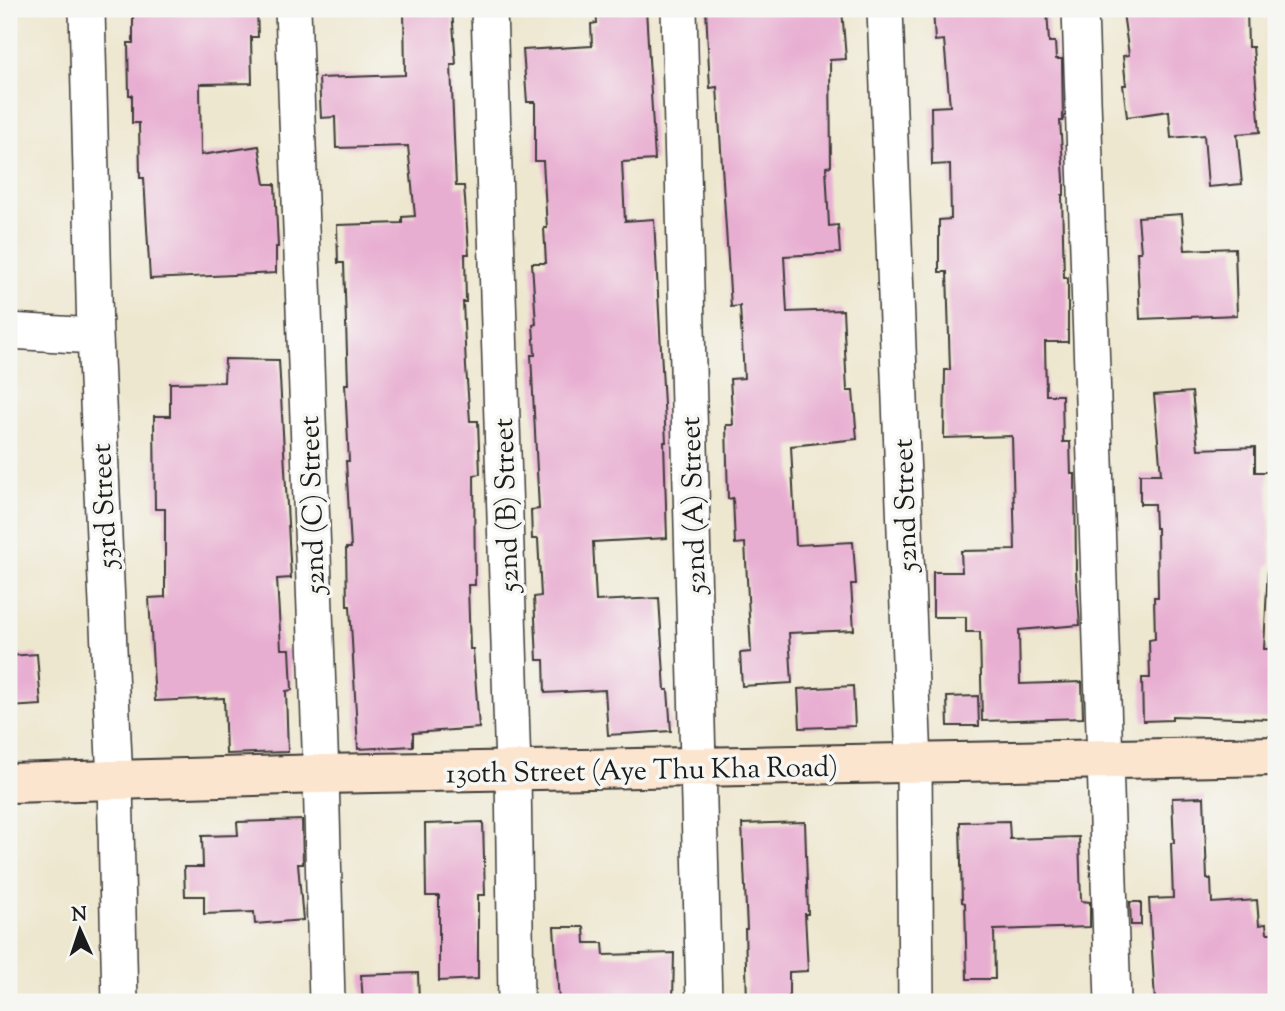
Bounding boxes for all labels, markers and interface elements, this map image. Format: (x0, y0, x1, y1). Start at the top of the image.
street label: 52nd (C) Street (291, 415, 337, 597)
street label: 52nd (A) Street (672, 415, 718, 596)
street label: 52nd (B) Street (485, 417, 531, 595)
street label: 52nd Street (885, 437, 929, 574)
street label: 53rd Street (83, 442, 129, 571)
street label: 130th Street (Aye Thu Kha Road) (446, 749, 838, 795)
north arrow (46, 895, 116, 965)
text: N (71, 902, 88, 929)

